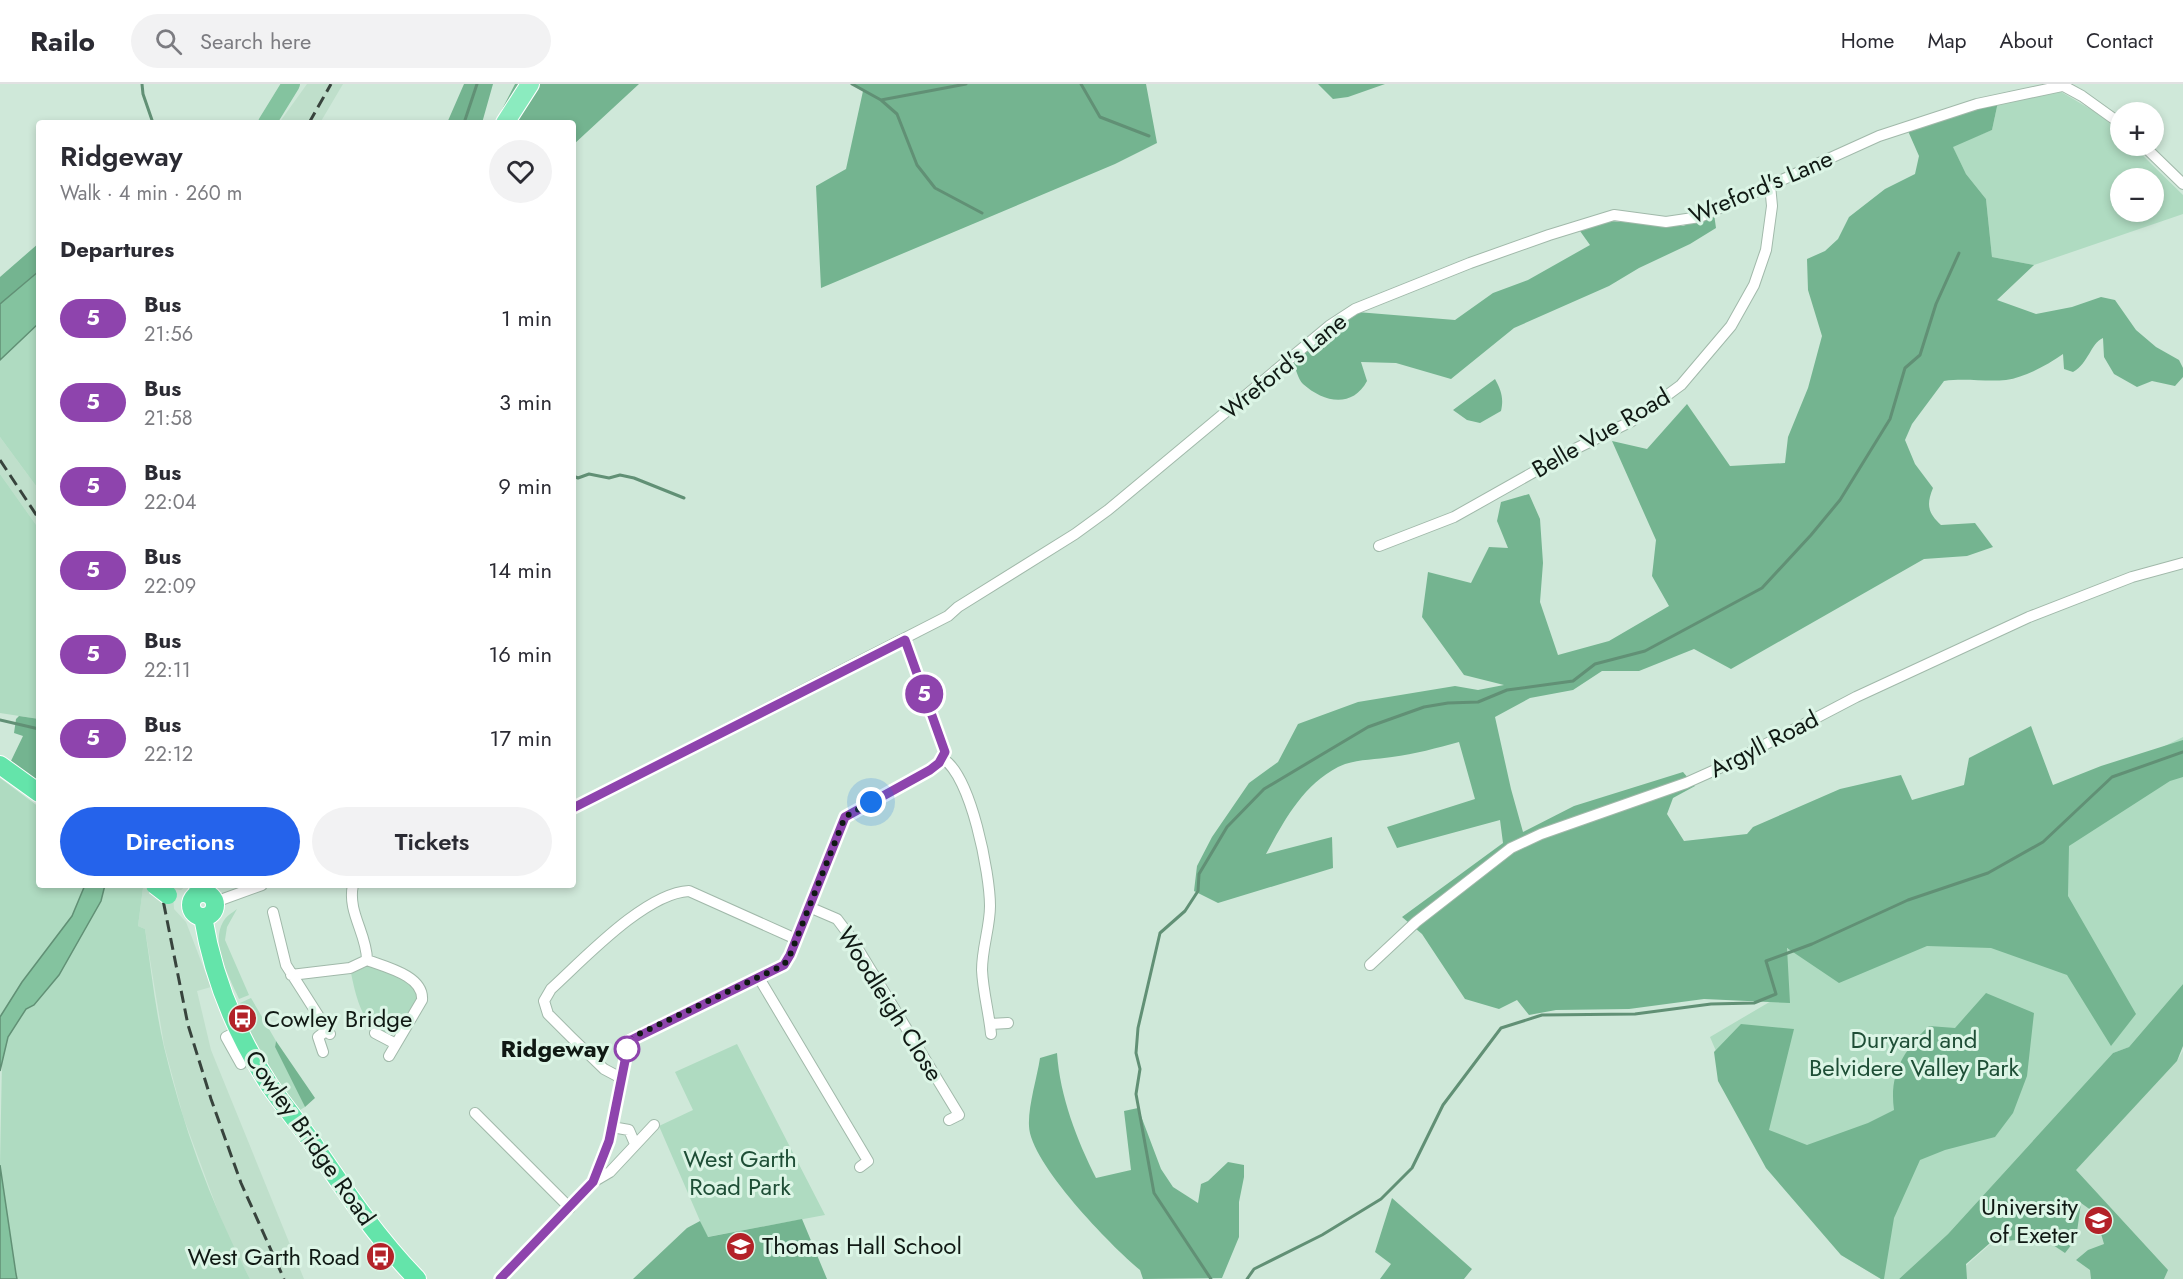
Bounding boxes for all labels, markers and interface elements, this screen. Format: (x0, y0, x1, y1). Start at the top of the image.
search box (131, 14, 551, 68)
text: Railo (30, 21, 95, 62)
icon: search (152, 25, 185, 58)
text: Search here (200, 25, 311, 57)
text: Home (1841, 26, 1894, 56)
text: Map (1927, 26, 1967, 56)
text: About (2000, 26, 2053, 56)
text: Contact (2086, 26, 2153, 56)
map controls (2110, 102, 2164, 222)
button: + (2110, 102, 2164, 156)
text: Ridgeway (60, 136, 183, 177)
button: heart (489, 140, 552, 203)
street label: Wreford's Lane (1684, 141, 1838, 233)
button: − (2110, 168, 2164, 222)
text: Walk · 4 min · 260 m (60, 179, 242, 208)
text: Departures (60, 233, 174, 265)
text: Bus (144, 288, 181, 320)
text: 1 min (501, 302, 552, 334)
text: 5 (86, 303, 100, 333)
street label: Wreford's Lane (1213, 304, 1354, 427)
text: 21:56 (144, 320, 193, 349)
text: Bus (144, 372, 181, 404)
street label: Belle Vue Road (1525, 379, 1676, 486)
text: 3 min (499, 386, 552, 418)
text: 5 (86, 387, 100, 417)
text: 21:58 (144, 404, 193, 433)
text: Bus (144, 456, 181, 488)
text: 9 min (498, 470, 552, 502)
text: 5 (86, 471, 100, 501)
text: 22:04 (144, 488, 196, 517)
text: Bus (144, 540, 181, 572)
text: 14 min (488, 554, 552, 586)
text: 5 (86, 555, 100, 585)
text: 22:09 (144, 572, 196, 601)
text: Bus (144, 624, 181, 656)
text: 16 min (488, 638, 552, 670)
text: 5 (86, 639, 100, 669)
text: 22:11 (144, 656, 191, 685)
line badge: 5 (904, 674, 944, 714)
text: 5 (917, 679, 931, 709)
street label: Argyll Road (1703, 701, 1824, 786)
text: Bus (144, 708, 181, 740)
text: 17 min (490, 722, 552, 754)
text: 5 (86, 723, 100, 753)
text: 22:12 (144, 740, 193, 769)
your location (856, 787, 886, 817)
button: Directions (60, 807, 300, 876)
button: Tickets (312, 807, 552, 876)
street label: Woodleigh Close (829, 920, 952, 1088)
place label: Cowley Bridge (264, 1001, 412, 1036)
bus stop icon: Cowley Bridge (227, 1003, 259, 1035)
park label: Duryard and Belvidere Valley Park (1809, 1022, 2019, 1085)
place label: Ridgeway (500, 1031, 609, 1066)
marker: Ridgeway (614, 1036, 640, 1062)
street label: Cowley Bridge Road (237, 1043, 384, 1233)
park label: West Garth Road Park (683, 1141, 797, 1204)
place label: University of Exeter (1981, 1189, 2079, 1252)
school or university icon: University of Exeter (2083, 1205, 2115, 1237)
place label: Thomas Hall School (762, 1228, 962, 1263)
school or university icon: Thomas Hall School (725, 1230, 757, 1262)
place label: West Garth Road (187, 1239, 360, 1274)
bus stop icon: West Garth Road (365, 1241, 397, 1273)

